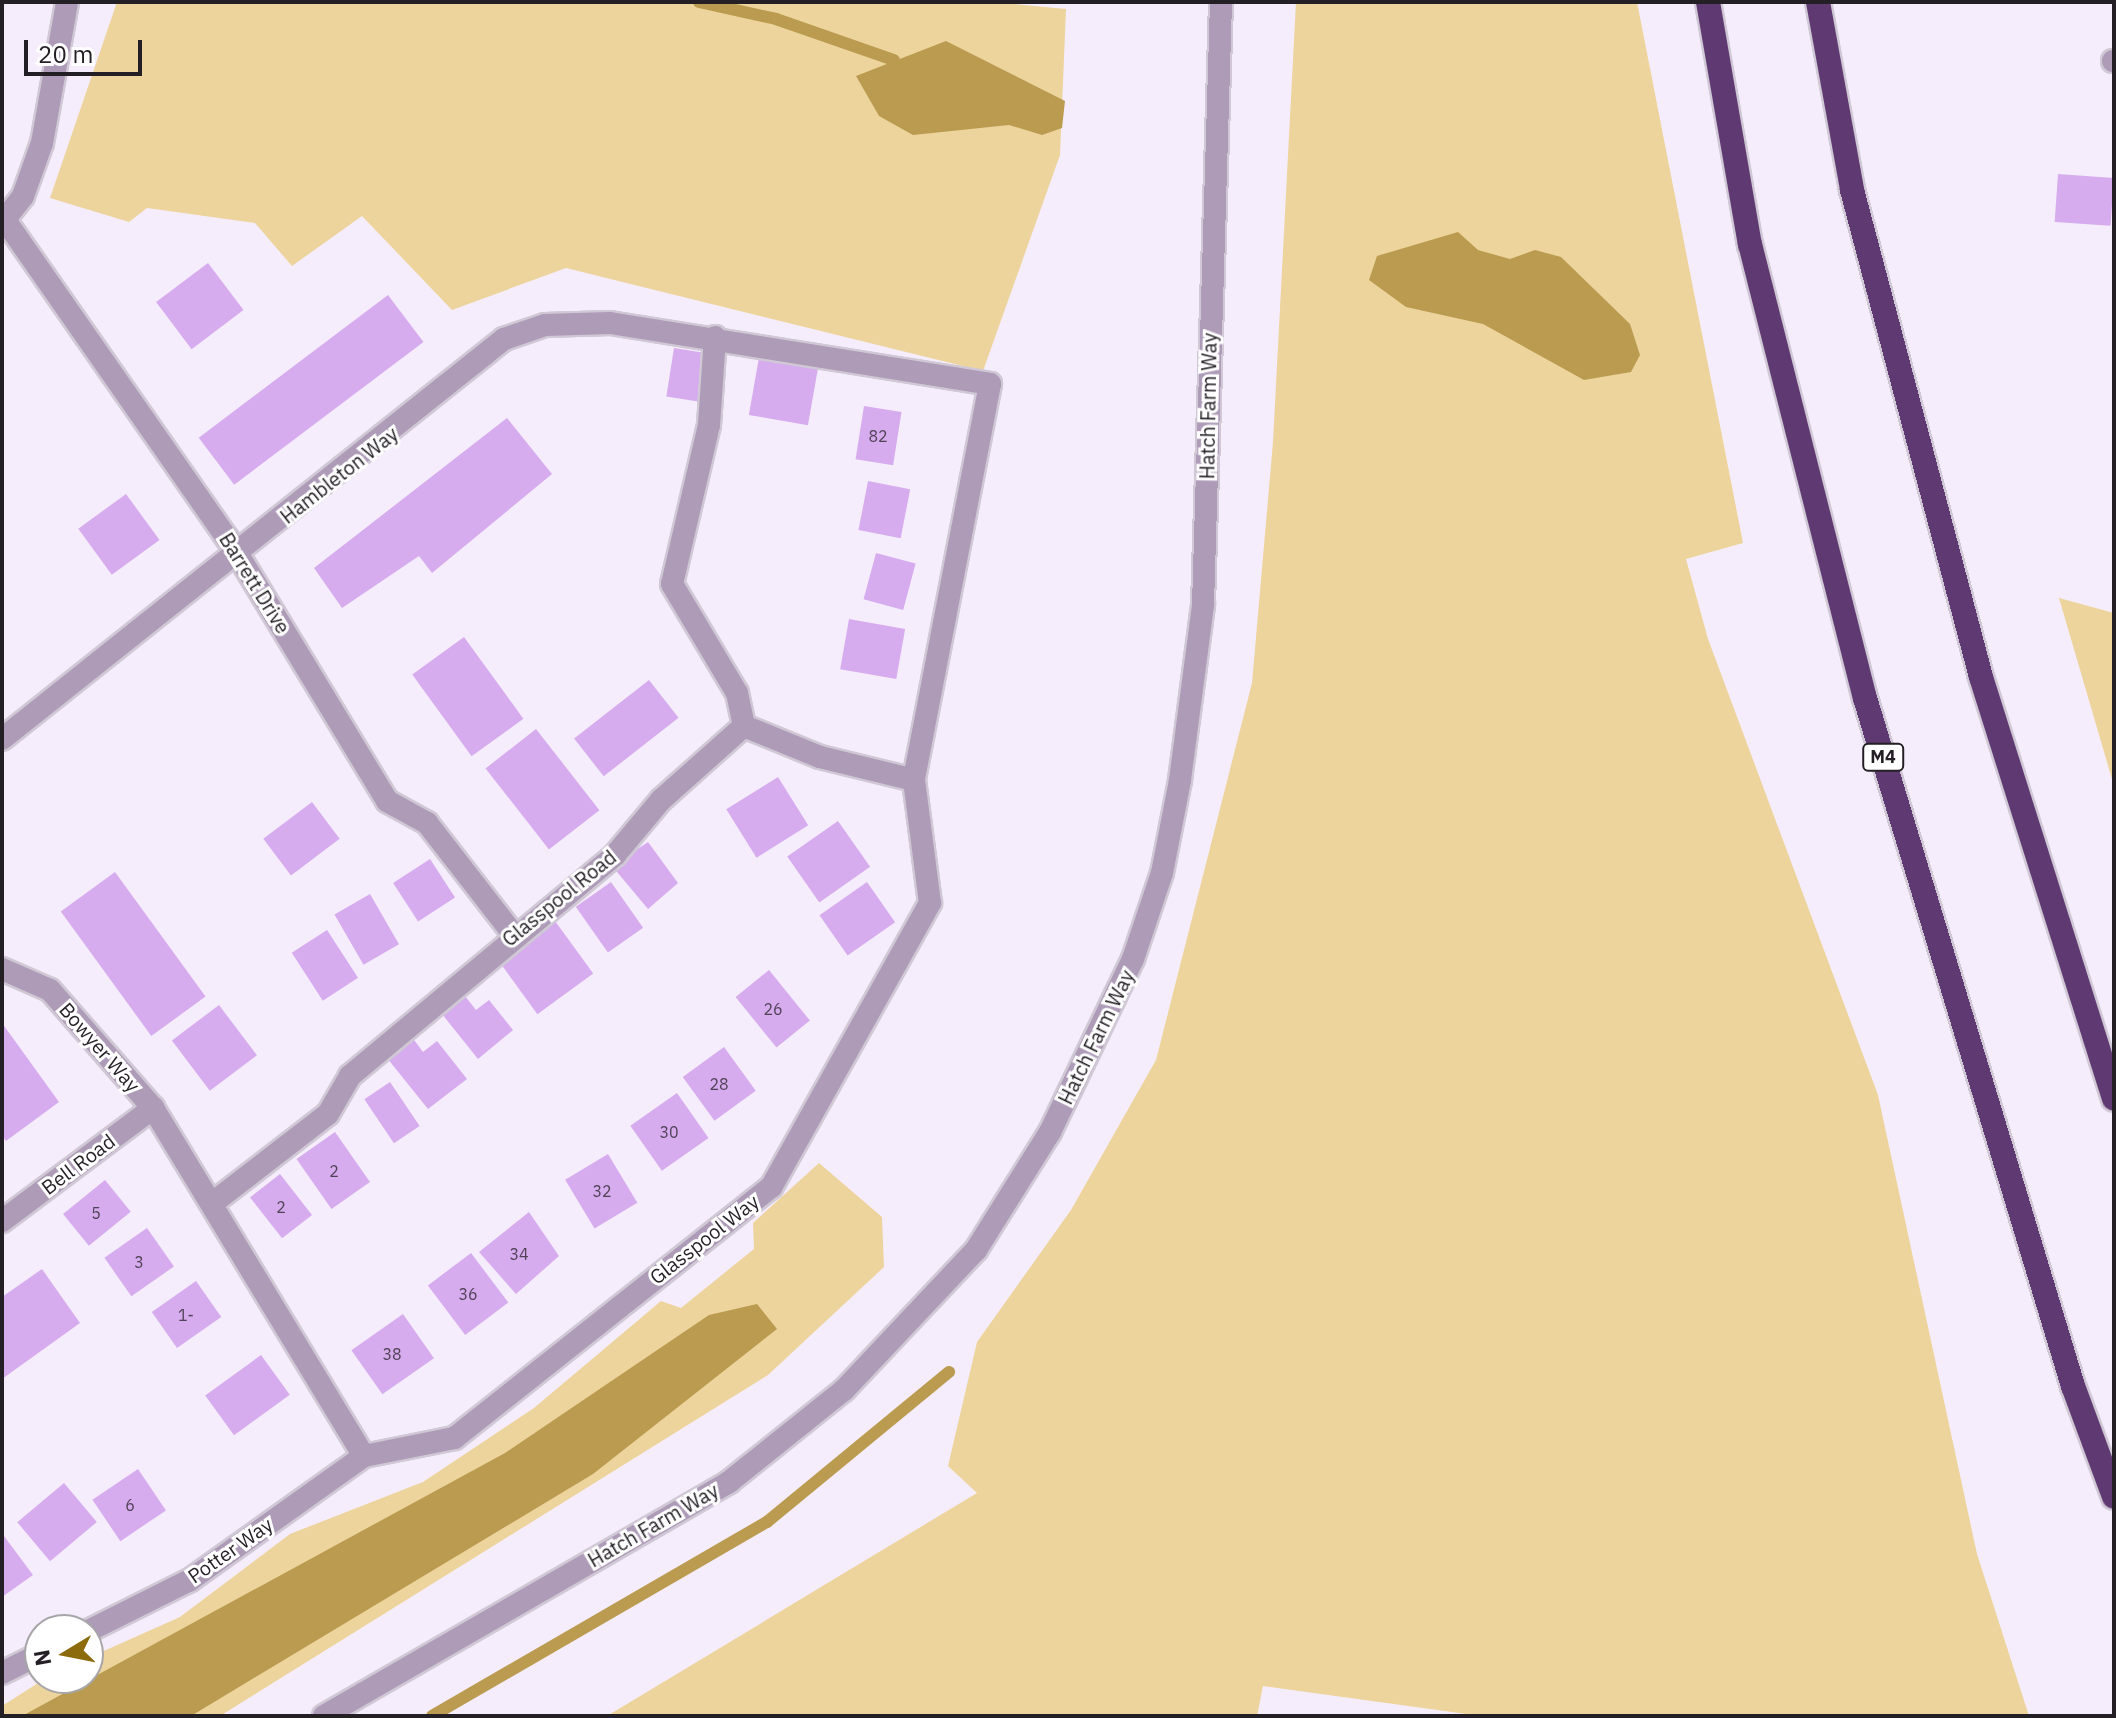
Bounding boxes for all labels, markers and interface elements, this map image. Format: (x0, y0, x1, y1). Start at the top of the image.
scale bar (28, 24, 146, 74)
text: 20 m (38, 38, 93, 70)
street label: Hatch Farm Way (1195, 332, 1221, 480)
street label: Hambleton Way (275, 422, 403, 528)
house number: 82 (868, 426, 888, 446)
street label: Barrett Drive (215, 528, 295, 638)
road number: M4 (1861, 743, 1905, 771)
street label: Glasspool Road (497, 845, 621, 951)
street label: Hatch Farm Way (1053, 966, 1139, 1108)
street label: Bowyer Way (55, 997, 145, 1097)
house number: 26 (763, 999, 783, 1019)
house number: 28 (709, 1074, 729, 1094)
house number: 30 (659, 1122, 679, 1142)
street label: Bell Road (37, 1129, 119, 1199)
house number: 2 (329, 1161, 339, 1181)
house number: 32 (592, 1181, 612, 1201)
street label: Glasspool Way (645, 1189, 763, 1289)
house number: 2 (276, 1197, 286, 1217)
house number: 5 (91, 1203, 101, 1223)
house number: 34 (509, 1244, 529, 1264)
house number: 3 (134, 1252, 144, 1272)
house number: 36 (458, 1284, 478, 1304)
house number: 1- (178, 1305, 194, 1325)
house number: 38 (382, 1344, 402, 1364)
street label: Hatch Farm Way (583, 1478, 723, 1572)
house number: 6 (125, 1495, 135, 1515)
street label: Potter Way (183, 1512, 277, 1588)
north arrow (24, 1614, 104, 1694)
text: N (26, 1648, 58, 1668)

